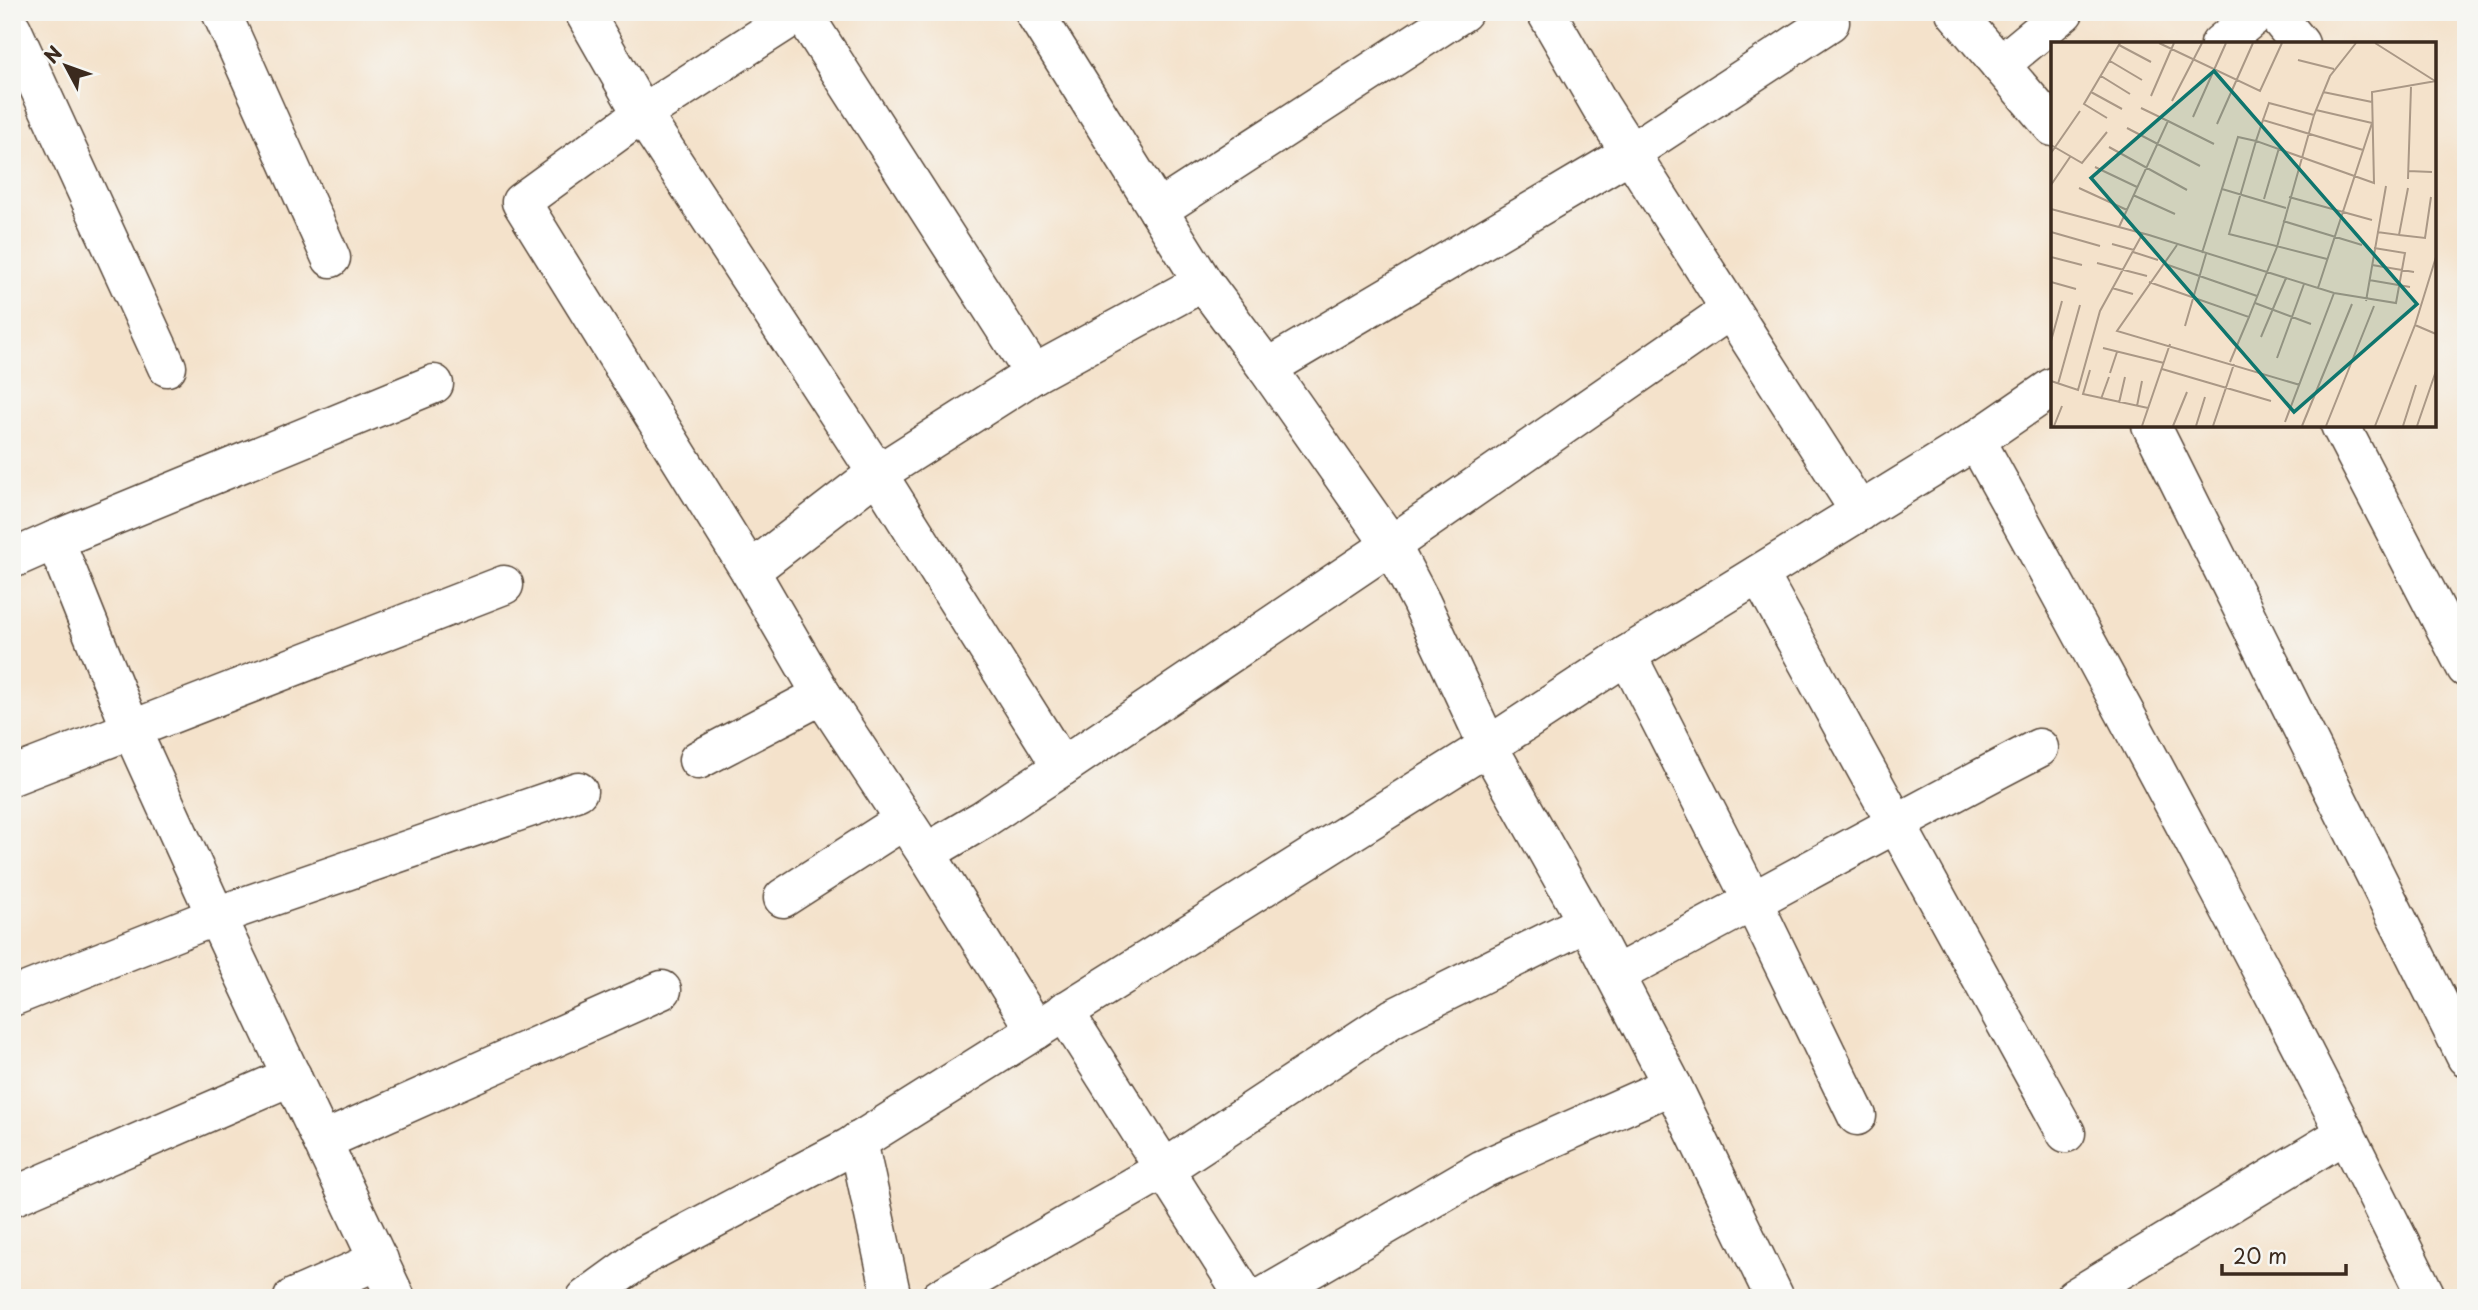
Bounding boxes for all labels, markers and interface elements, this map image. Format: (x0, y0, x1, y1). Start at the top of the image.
north arrow (32, 32, 102, 102)
text: N (37, 39, 68, 69)
inset map (2051, 42, 2436, 427)
scale bar (2222, 1233, 2347, 1277)
text: 20 m (2233, 1239, 2287, 1271)

